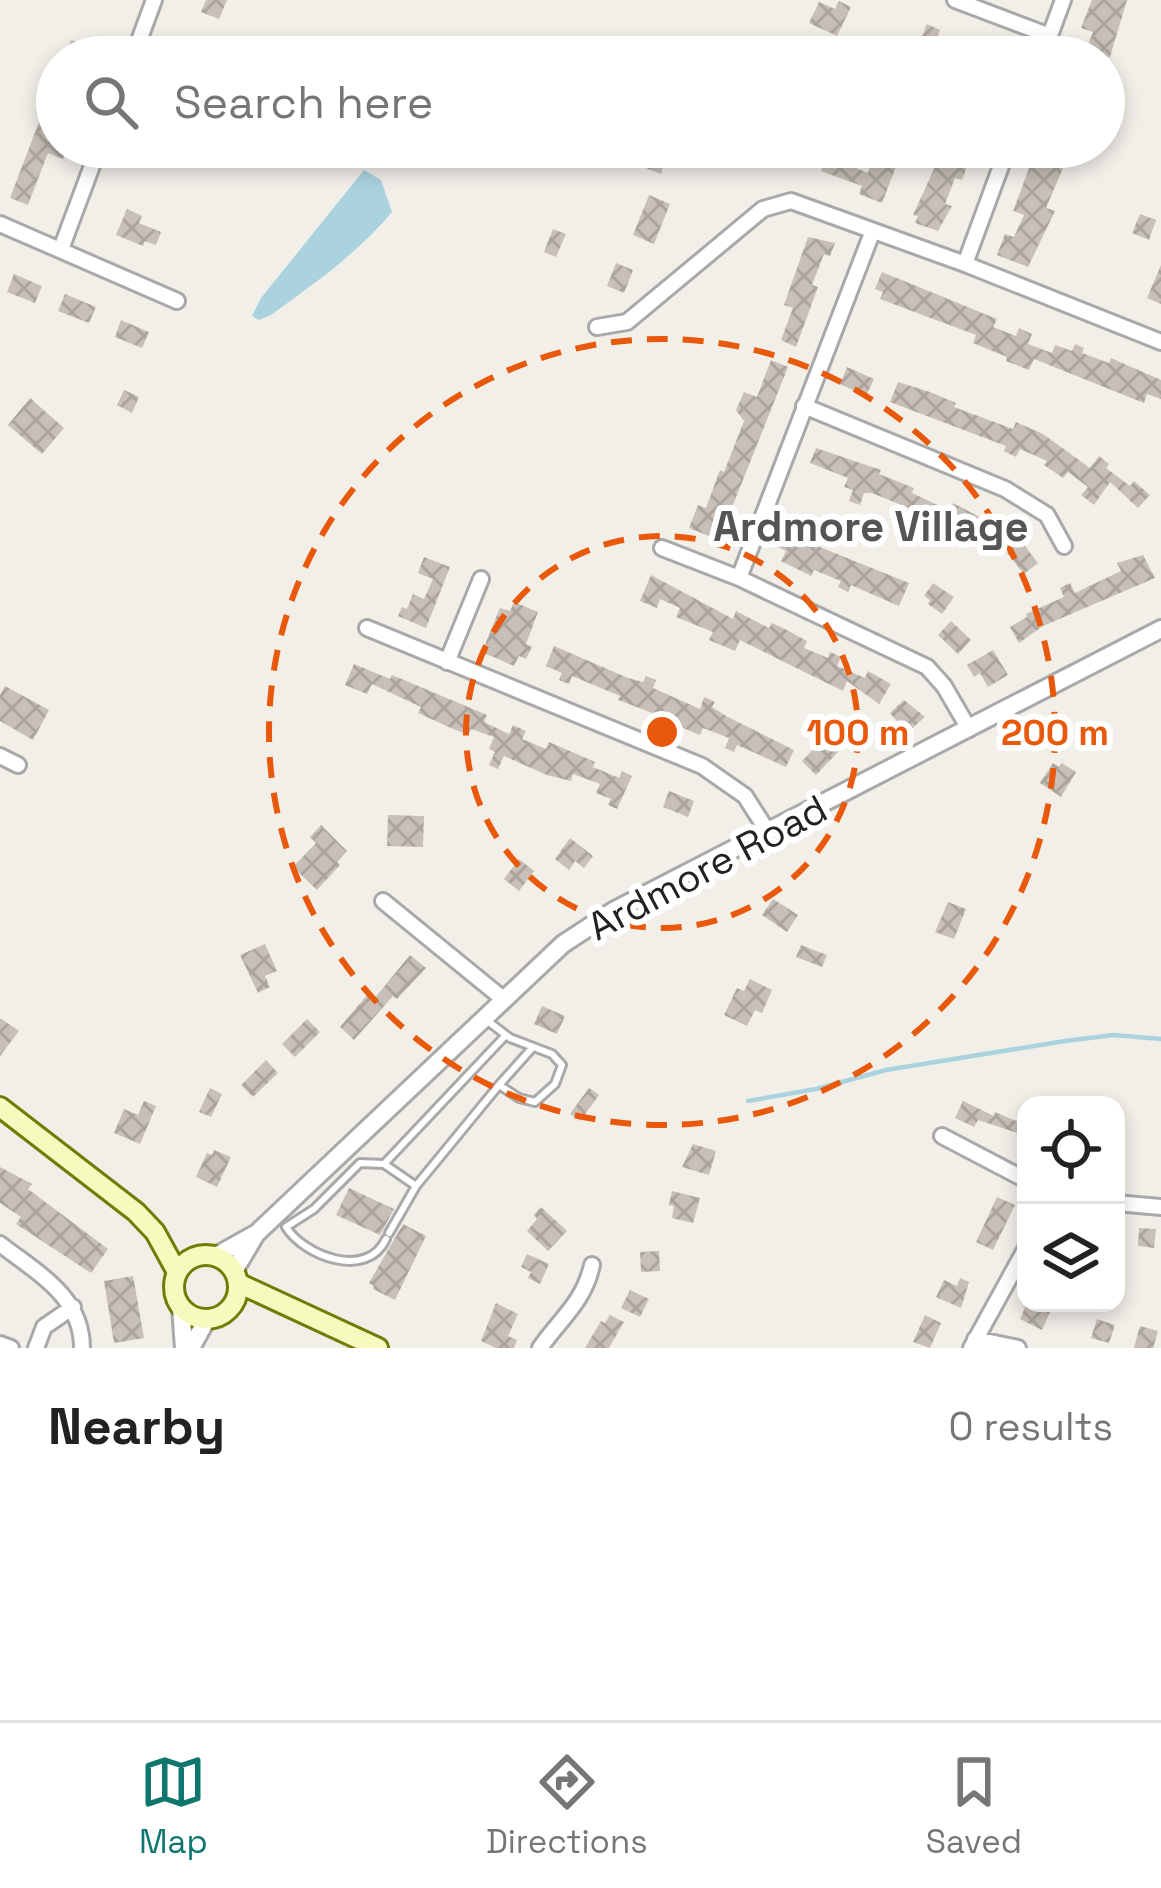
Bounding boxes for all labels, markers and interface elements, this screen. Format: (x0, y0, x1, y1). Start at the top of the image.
search box (36, 36, 1125, 168)
icon: search (78, 69, 144, 135)
text: Search here (174, 74, 433, 131)
district label: Ardmore Village (713, 500, 1029, 553)
text: 100 m (807, 710, 909, 756)
text: 200 m (1001, 710, 1109, 756)
centre of rings (641, 711, 683, 753)
street label: Ardmore Road (579, 784, 835, 951)
map controls (1017, 1096, 1125, 1312)
button: locate (1017, 1096, 1125, 1204)
button: layers (1017, 1204, 1125, 1312)
text: Nearby (48, 1394, 225, 1459)
text: 0 results (948, 1402, 1113, 1451)
tab: Map (139, 1749, 208, 1863)
tab: Directions (486, 1749, 648, 1863)
tab: Saved (926, 1749, 1022, 1863)

